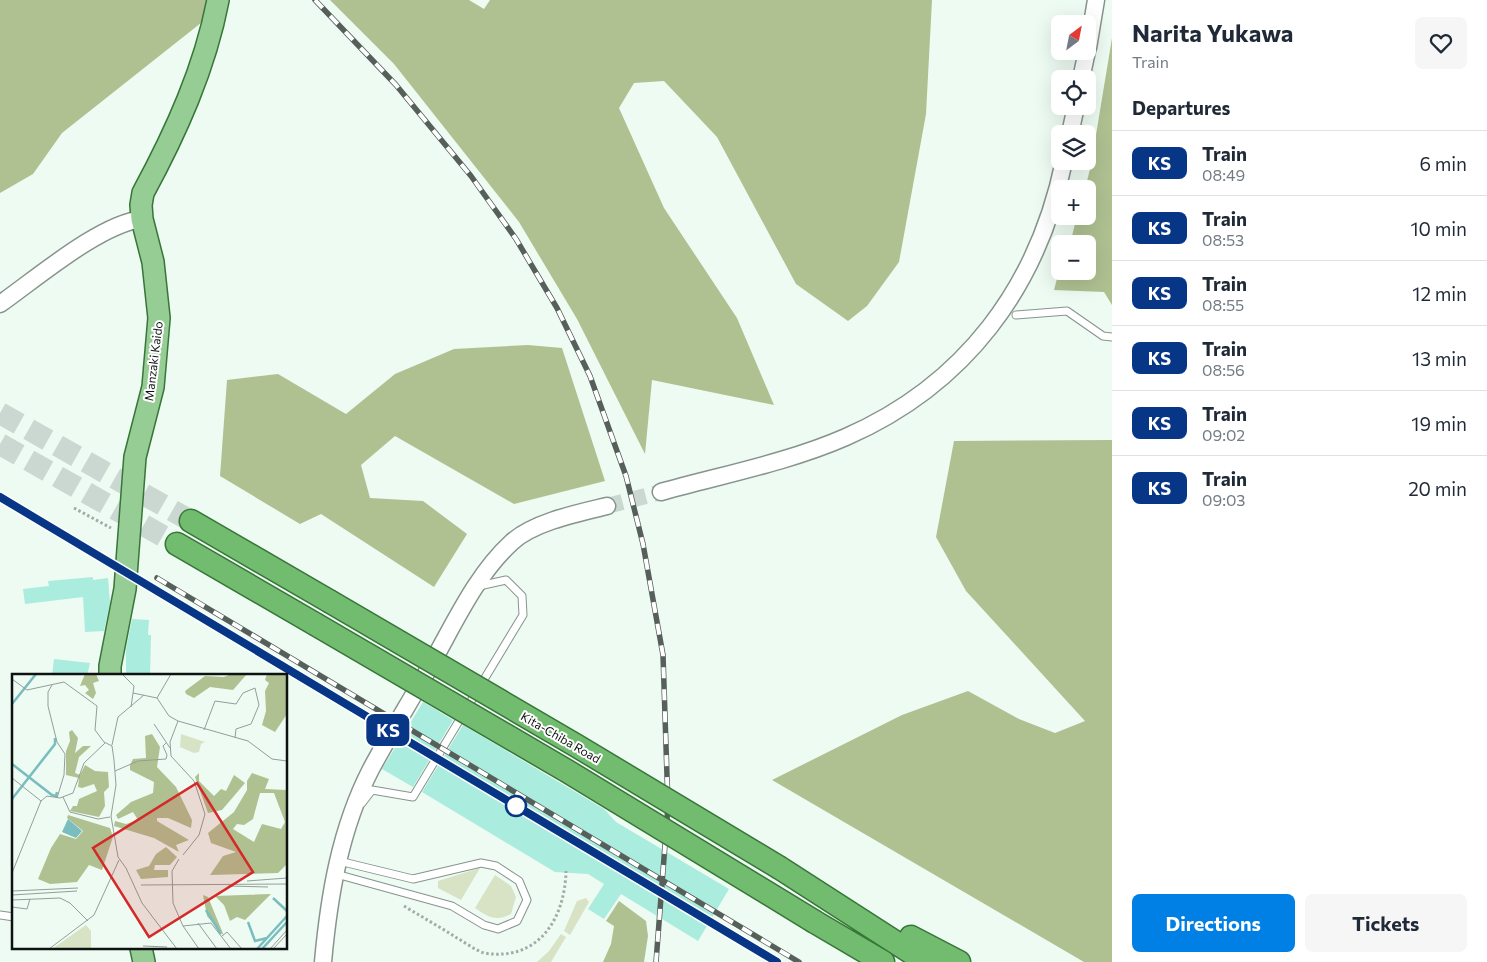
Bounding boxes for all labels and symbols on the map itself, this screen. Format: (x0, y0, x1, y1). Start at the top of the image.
north arrow (1051, 15, 1096, 60)
street label: Manzaki Kaido (141, 320, 165, 402)
inset map (12, 674, 288, 950)
street label: Kita-Chiba Road (519, 709, 603, 765)
line badge: KS (366, 714, 410, 746)
unlabelled marker (505, 795, 527, 817)

